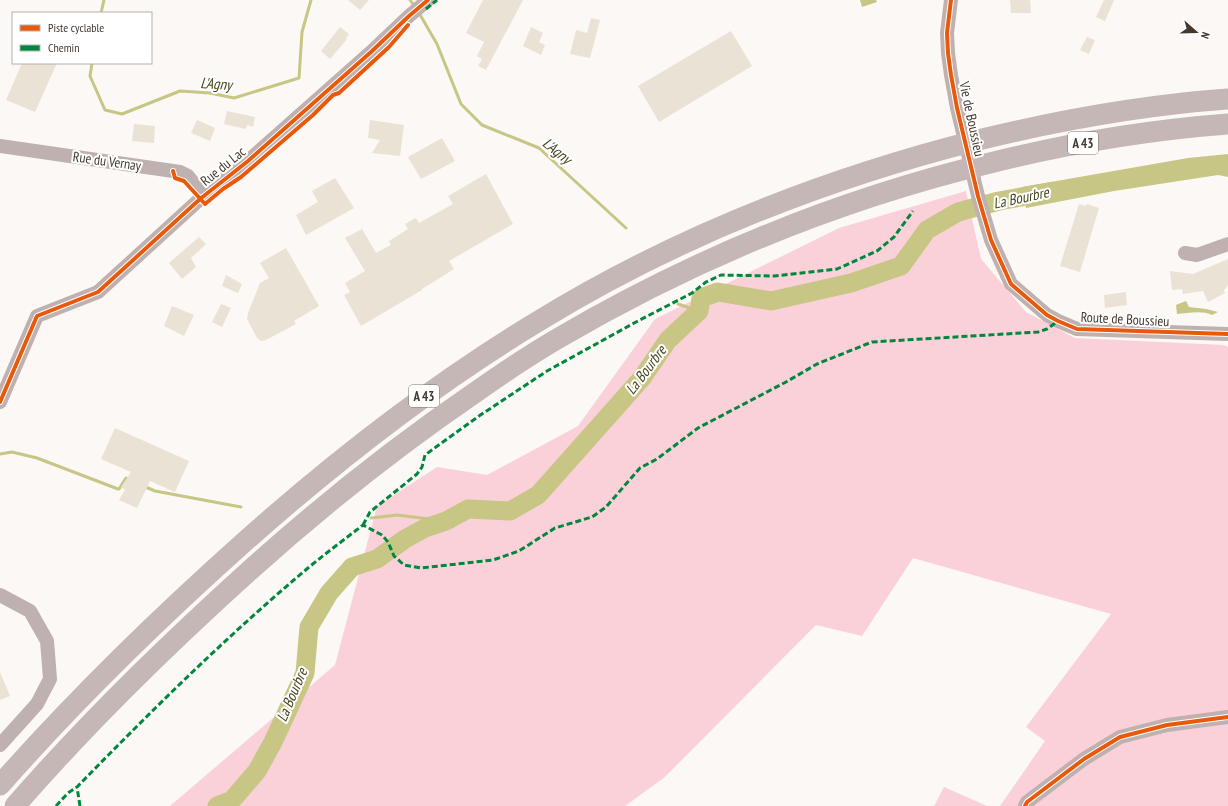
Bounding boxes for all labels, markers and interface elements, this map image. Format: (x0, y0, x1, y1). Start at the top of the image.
legend (12, 12, 152, 64)
north arrow (1176, 12, 1216, 52)
text: Piste cyclable (48, 20, 104, 35)
text: N (1198, 30, 1213, 41)
text: Chemin (48, 40, 79, 55)
water label: L'Agny (200, 73, 235, 94)
street label: Vie de Boussieu (955, 79, 989, 158)
road number: A 43 (1068, 132, 1098, 154)
water label: L'Agny (539, 133, 577, 169)
street label: Rue du Lac (197, 142, 249, 190)
street label: Rue du Vernay (72, 147, 143, 175)
water label: La Bourbre (991, 182, 1051, 213)
street label: Route de Boussieu (1080, 308, 1170, 330)
water label: La Bourbre (621, 341, 671, 398)
road number: A 43 (409, 385, 439, 407)
water label: La Bourbre (272, 665, 312, 724)

